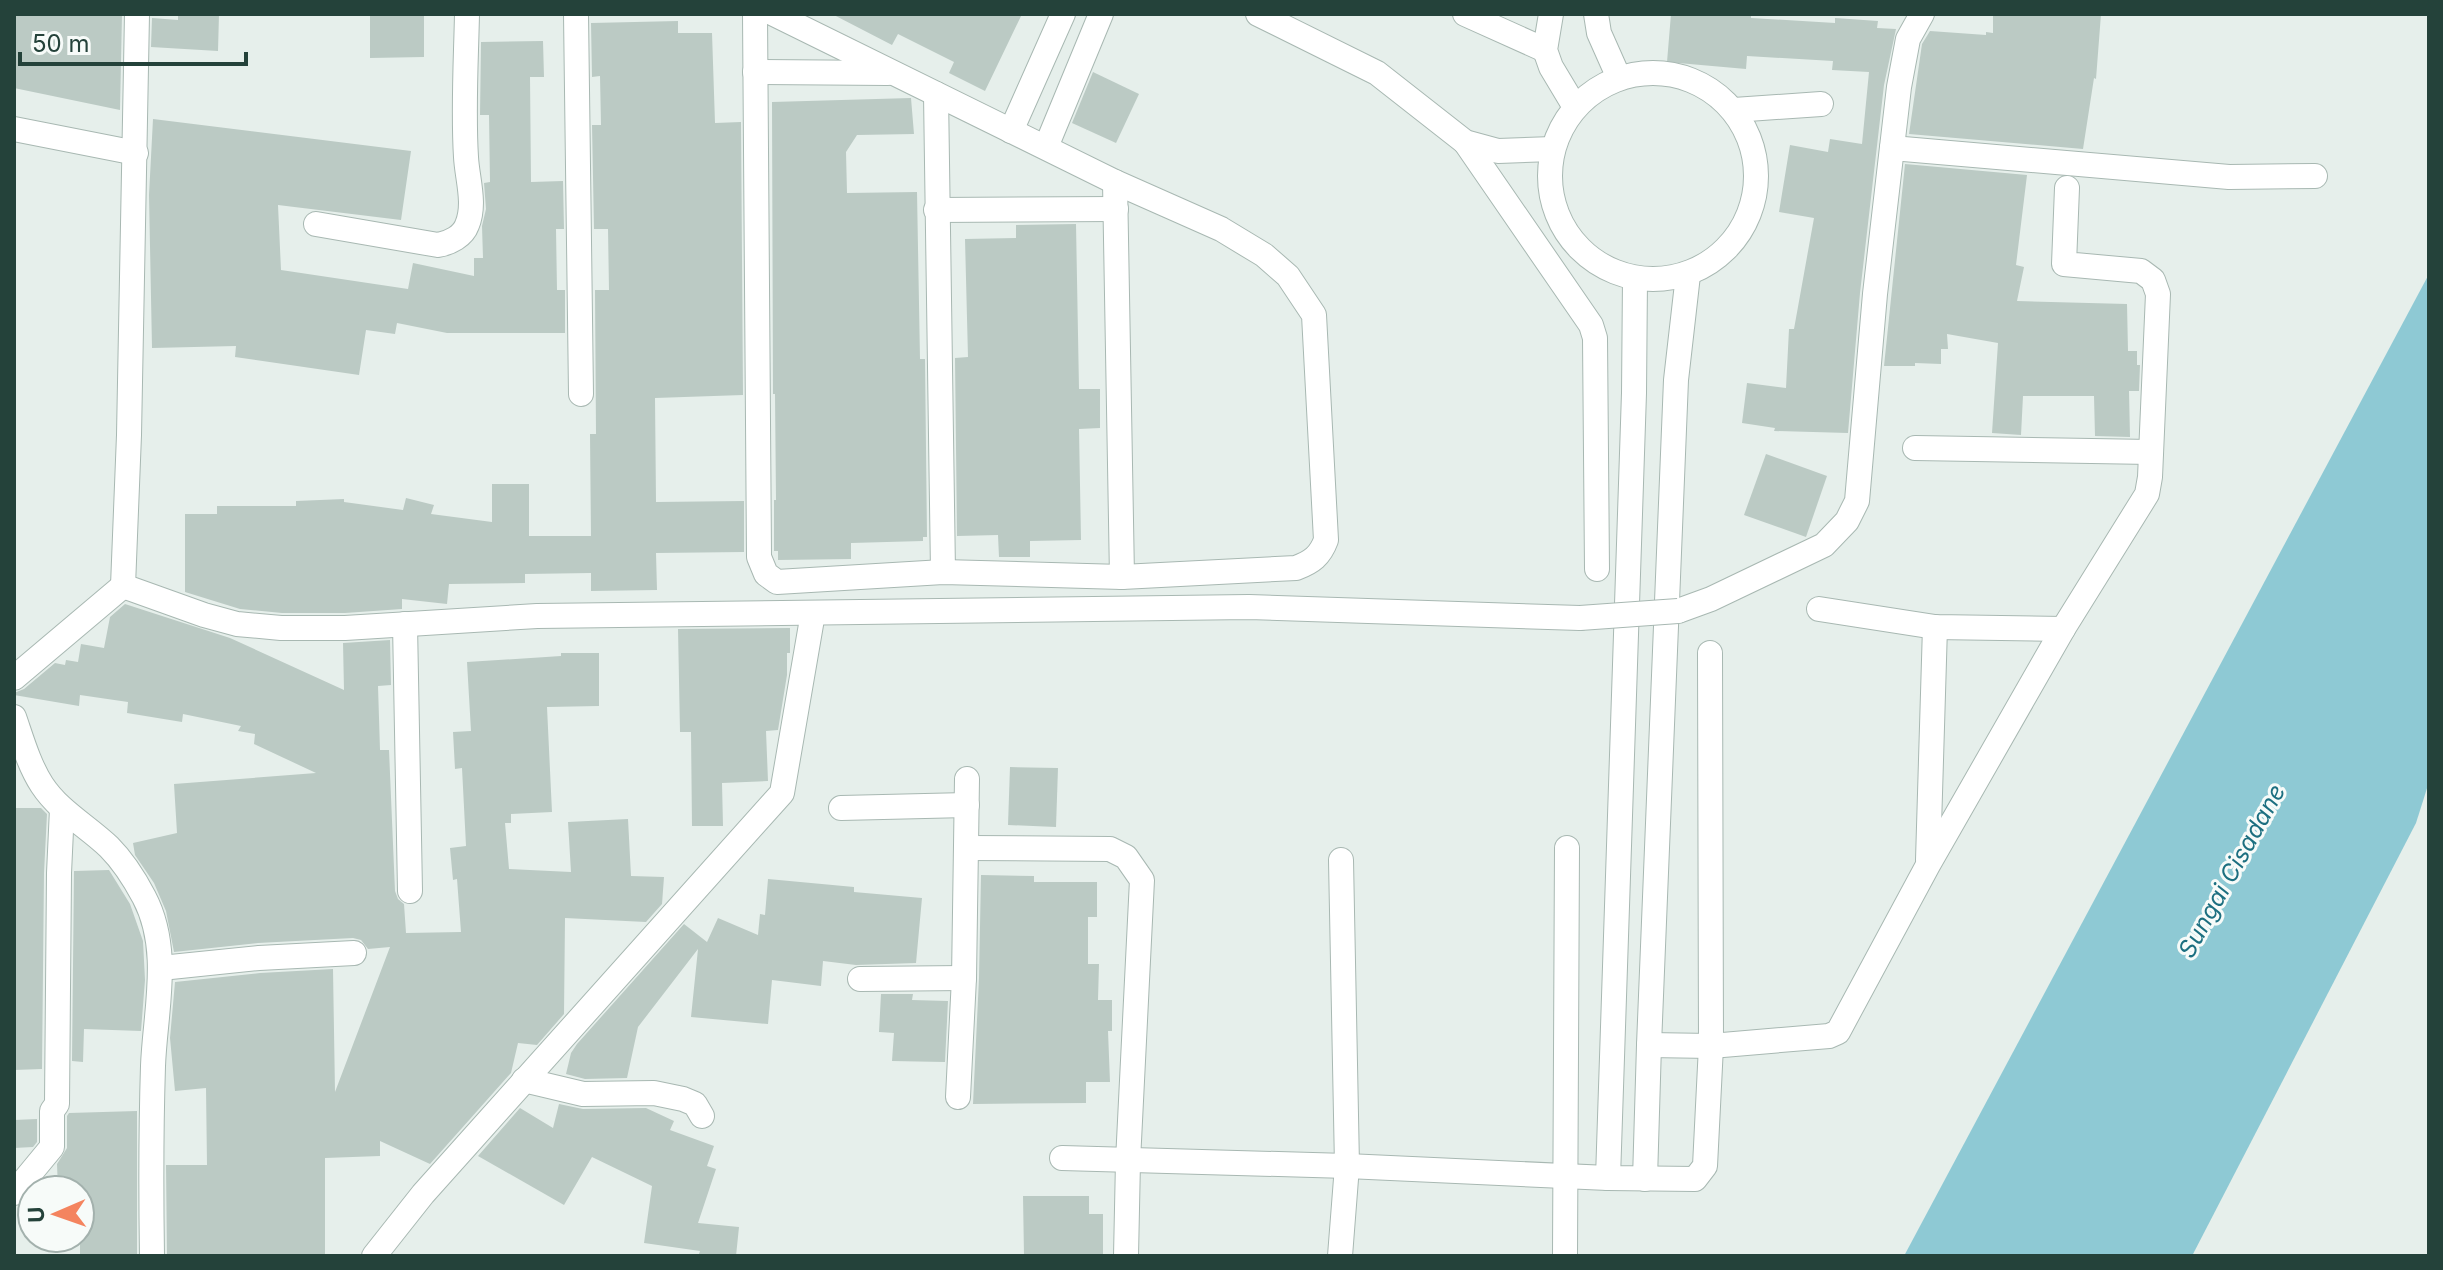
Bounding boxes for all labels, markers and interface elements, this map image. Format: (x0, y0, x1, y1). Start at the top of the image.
scale bar (20, 16, 246, 66)
text: 50 m (32, 29, 90, 58)
water label: Sungai Cisadane (2172, 779, 2291, 963)
north arrow (16, 1174, 96, 1254)
text: U (23, 1206, 49, 1223)

